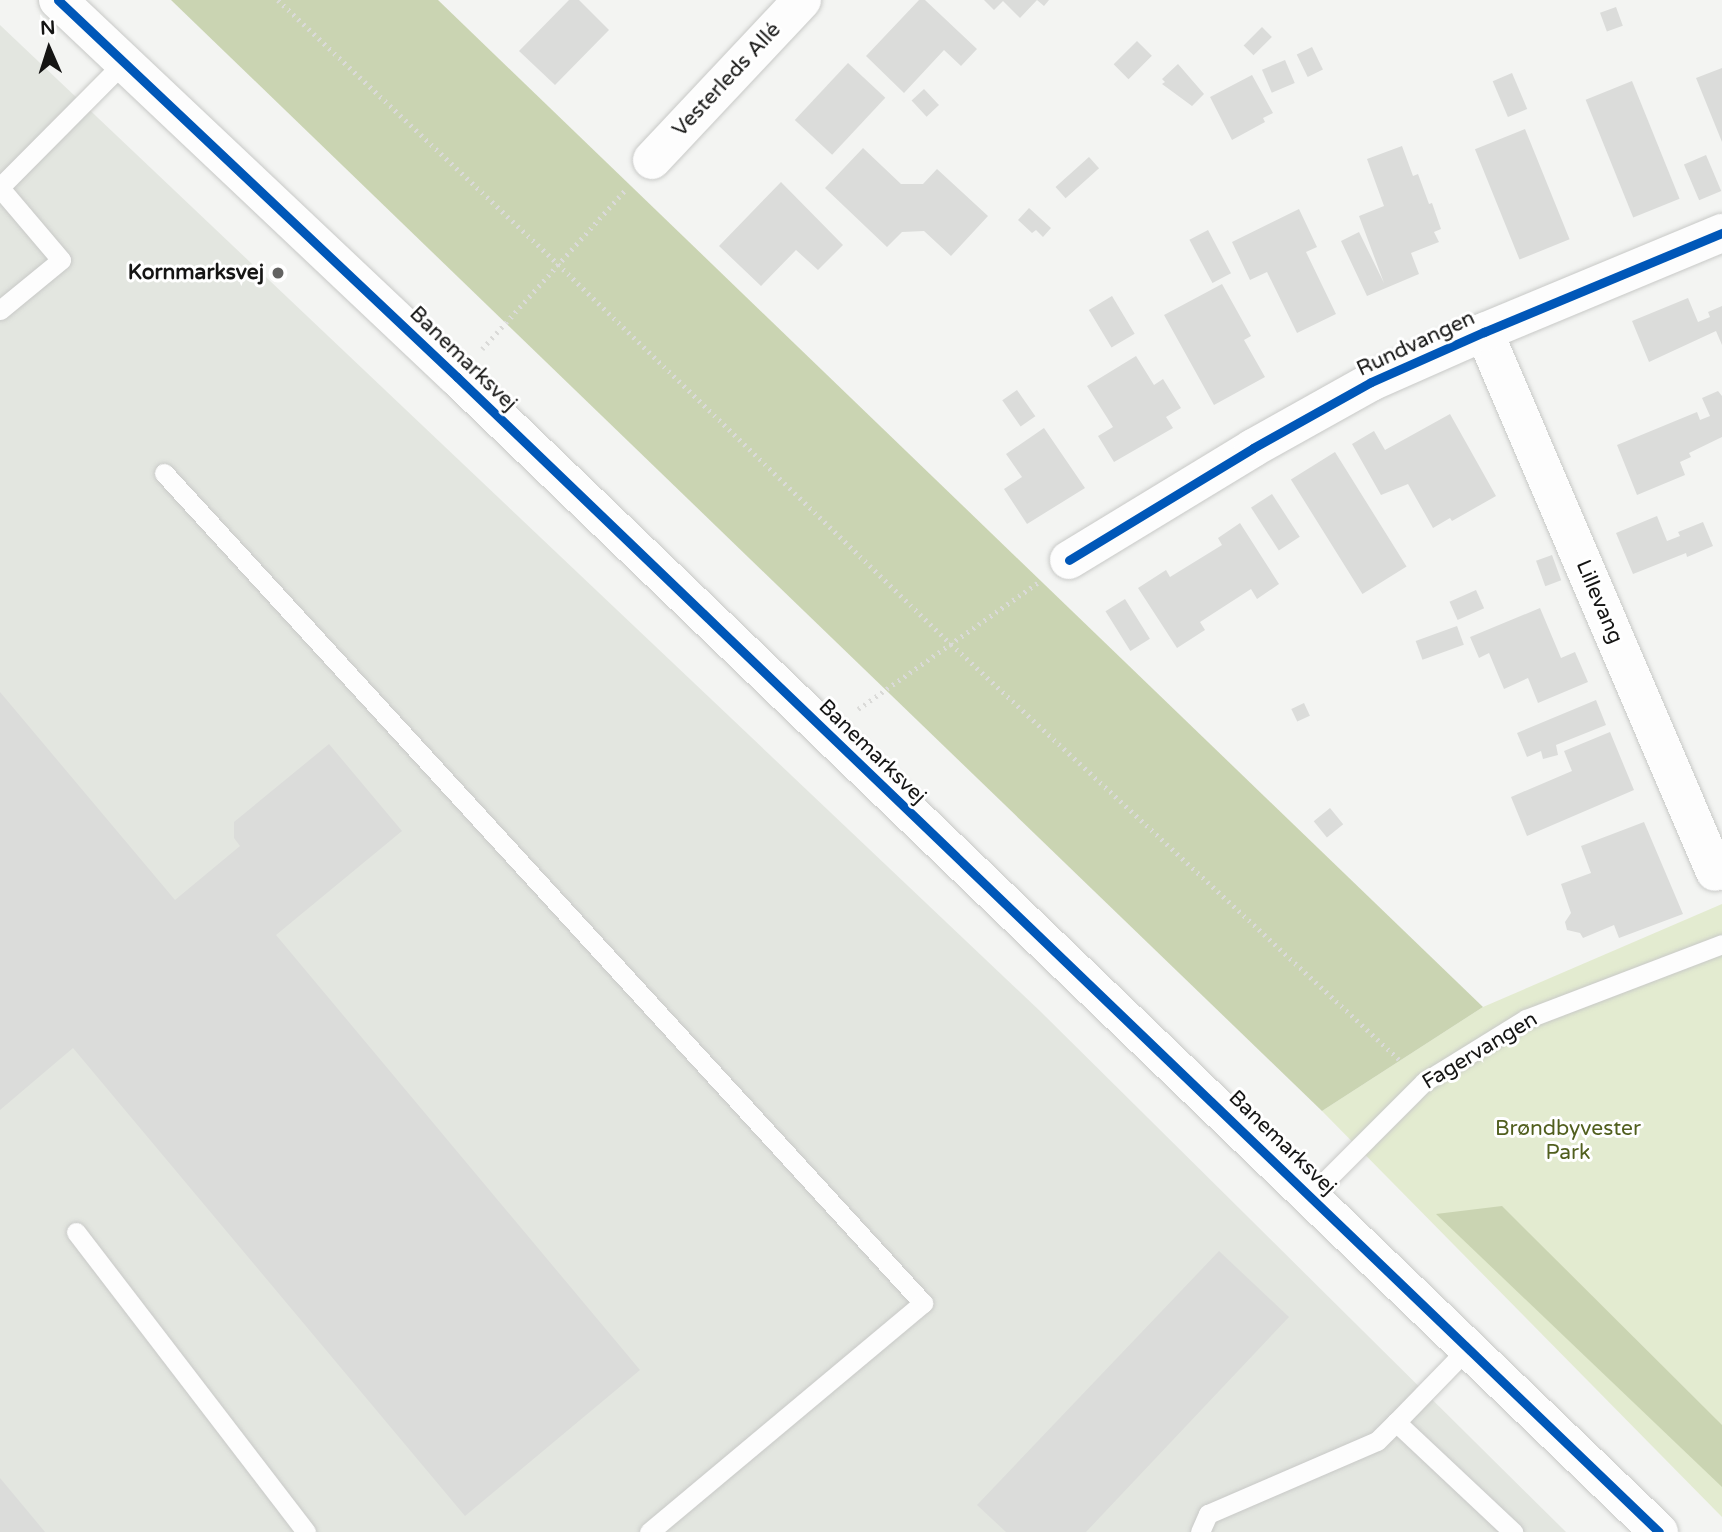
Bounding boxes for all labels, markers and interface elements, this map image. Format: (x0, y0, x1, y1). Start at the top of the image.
north arrow (14, 14, 84, 84)
text: N (40, 17, 56, 39)
street label: Vesterleds Allé (668, 18, 786, 142)
place label: Kornmarksvej (128, 260, 264, 286)
marker: Kornmarksvej (270, 265, 286, 281)
street label: Banemarksvej (404, 301, 522, 417)
street label: Rundvangen (1353, 306, 1479, 382)
street label: Lillevang (1570, 556, 1628, 648)
street label: Banemarksvej (813, 694, 931, 810)
street label: Fagervangen (1418, 1007, 1542, 1095)
street label: Banemarksvej (1223, 1085, 1341, 1201)
park label: Brøndbyvester Park (1495, 1116, 1641, 1166)

